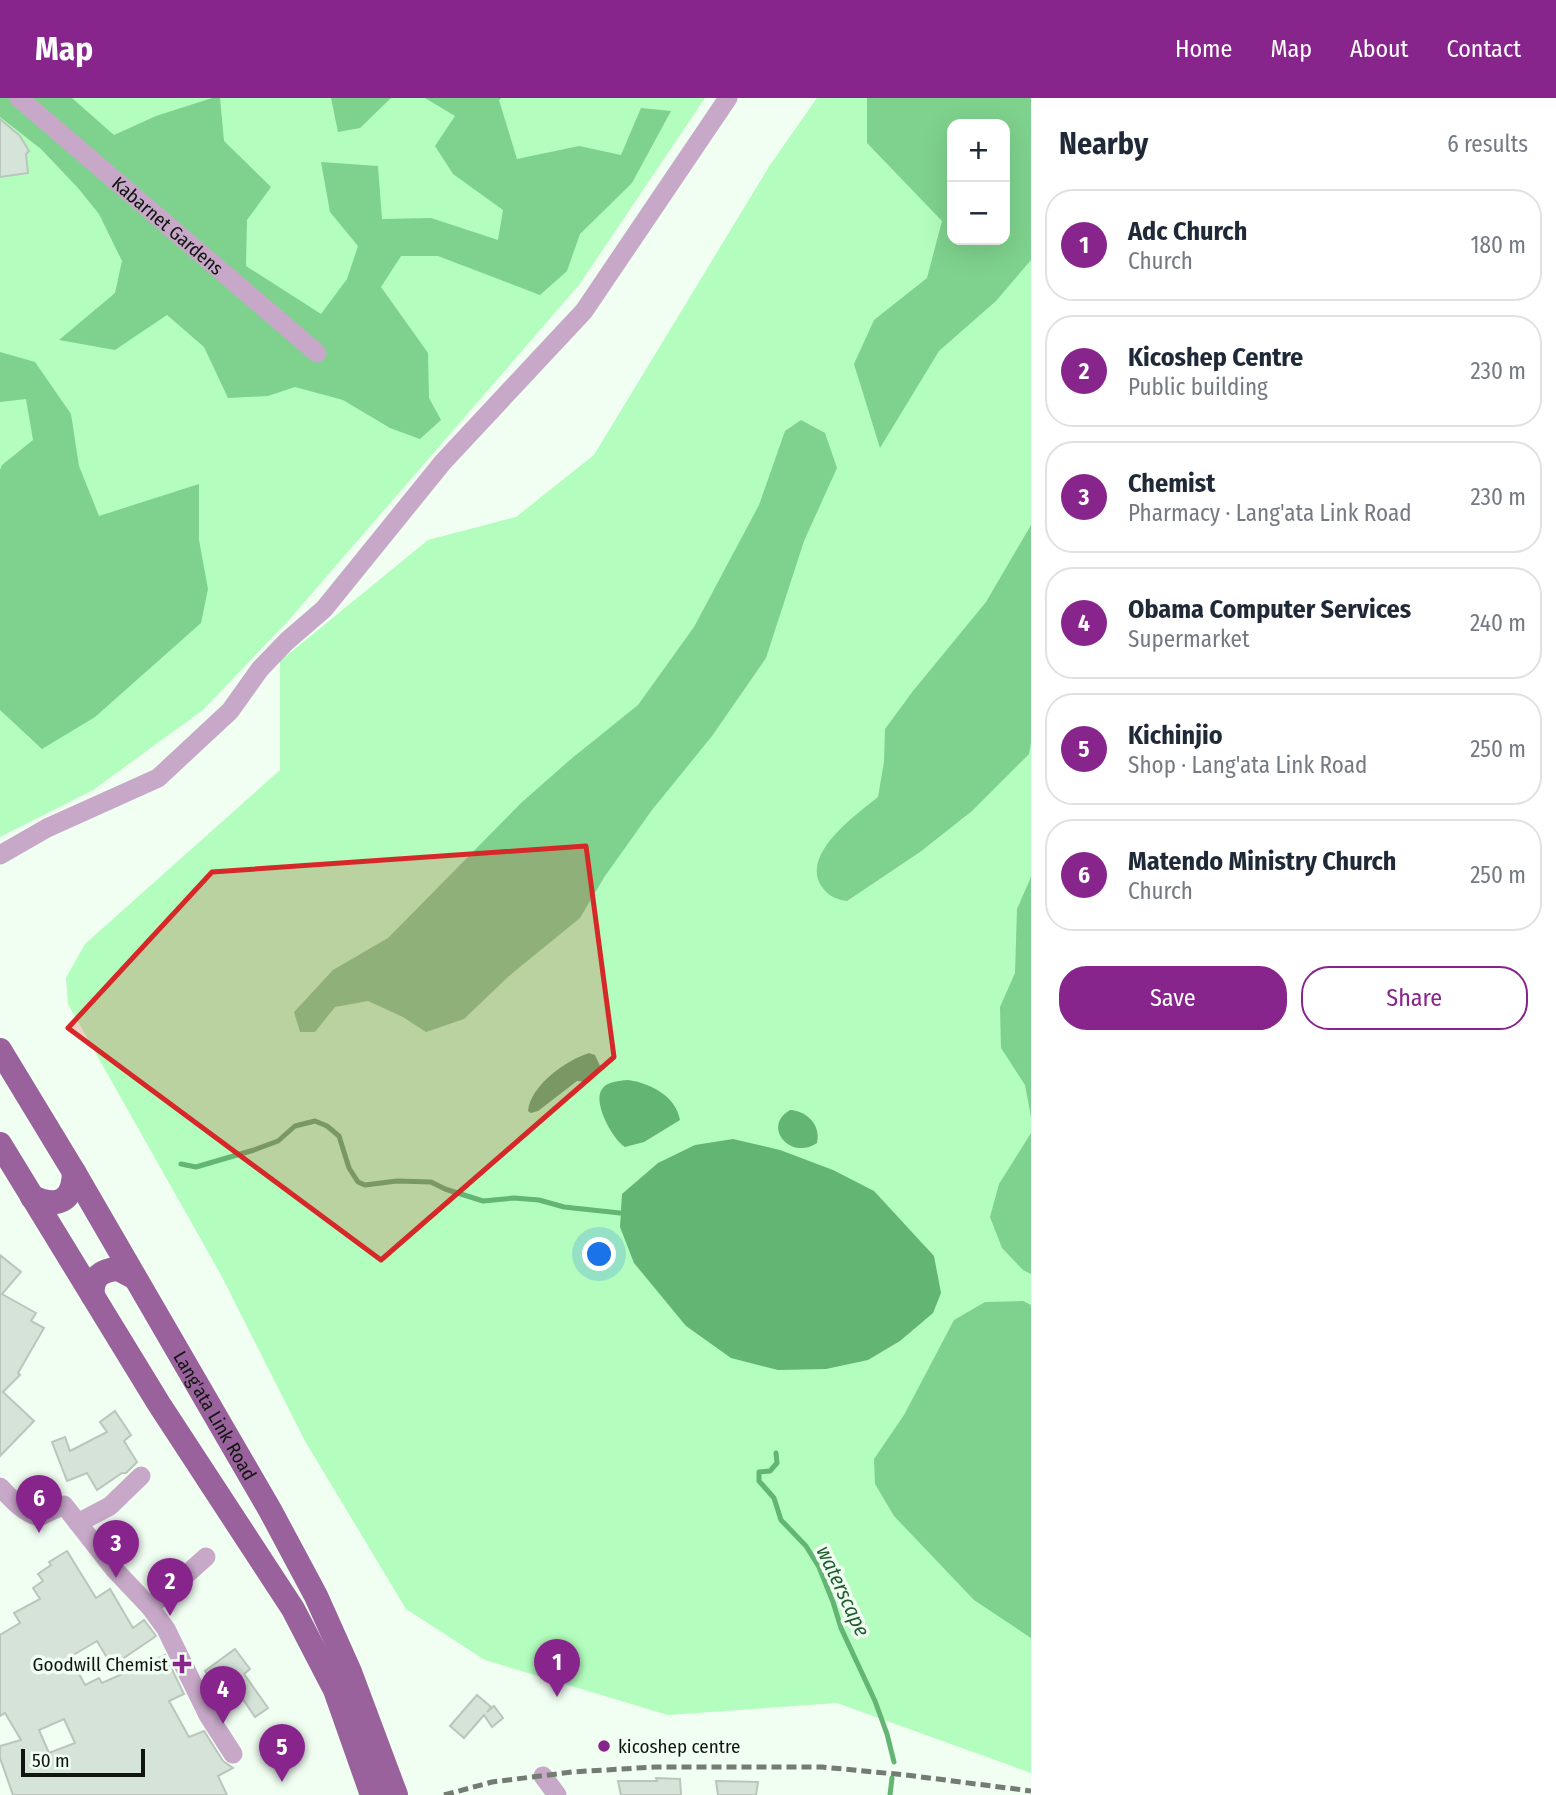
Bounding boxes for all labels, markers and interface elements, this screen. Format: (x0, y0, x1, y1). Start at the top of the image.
text: Map (35, 29, 93, 69)
text: Home (1175, 35, 1232, 63)
text: Map (1270, 35, 1312, 63)
text: About (1350, 35, 1408, 63)
text: Contact (1446, 35, 1521, 63)
map controls (947, 119, 1010, 245)
button: + (947, 119, 1010, 182)
text: Nearby (1059, 126, 1148, 162)
text: 6 results (1447, 130, 1528, 158)
street label: Kabarnet Gardens (107, 172, 228, 280)
button: − (947, 182, 1010, 245)
text: Adc Church (1128, 216, 1247, 247)
text: 1 (1079, 231, 1089, 259)
text: 180 m (1470, 231, 1526, 259)
text: Church (1128, 247, 1193, 275)
text: Kicoshep Centre (1128, 342, 1303, 373)
text: 2 (1079, 357, 1089, 385)
text: 230 m (1470, 357, 1526, 385)
text: Public building (1128, 373, 1268, 401)
text: Chemist (1128, 468, 1215, 499)
text: 3 (1079, 483, 1089, 511)
text: 230 m (1470, 483, 1526, 511)
text: Pharmacy · Lang'ata Link Road (1128, 499, 1411, 527)
text: Obama Computer Services (1128, 594, 1411, 625)
text: 4 (1078, 609, 1090, 637)
text: 240 m (1470, 609, 1526, 637)
text: Supermarket (1128, 625, 1249, 653)
text: Kichinjio (1128, 720, 1223, 751)
text: 5 (1078, 735, 1090, 763)
text: 250 m (1470, 735, 1526, 763)
text: Shop · Lang'ata Link Road (1128, 751, 1367, 779)
text: Matendo Ministry Church (1128, 846, 1396, 877)
text: 6 (1078, 861, 1090, 889)
text: 250 m (1470, 861, 1526, 889)
text: Church (1128, 877, 1193, 905)
button: Save (1059, 966, 1287, 1030)
button: Share (1301, 966, 1528, 1030)
your location (582, 1237, 616, 1271)
street label: Lang'ata Link Road (168, 1347, 261, 1484)
pin: 6 (16, 1475, 62, 1533)
pin: 3 (93, 1520, 139, 1578)
water label: waterscape (811, 1541, 875, 1641)
pin: 2 (147, 1558, 193, 1616)
pin: 1 (534, 1639, 580, 1697)
place label: Goodwill Chemist (33, 1653, 169, 1676)
marker: Goodwill Chemist (174, 1656, 190, 1672)
pin: 4 (200, 1666, 246, 1724)
pin: 5 (259, 1724, 305, 1782)
place label: kicoshep centre (618, 1735, 740, 1758)
marker: kicoshep centre (596, 1738, 612, 1754)
scale bar (21, 1746, 145, 1778)
text: 50 m (32, 1749, 70, 1772)

